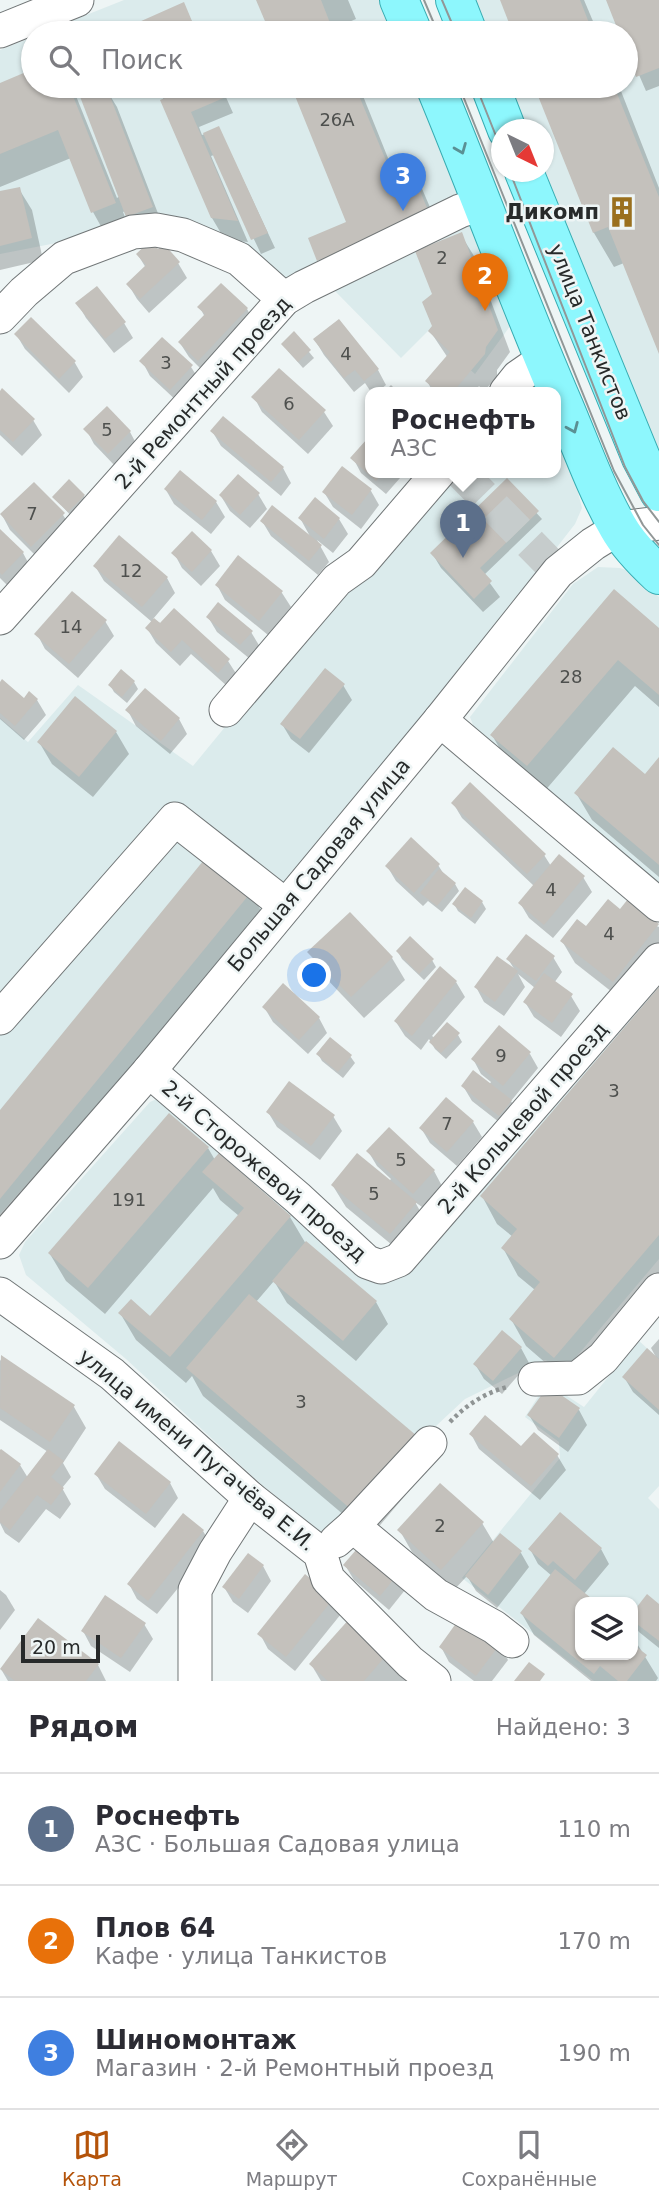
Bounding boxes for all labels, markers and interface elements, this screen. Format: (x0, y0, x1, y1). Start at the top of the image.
search box (21, 21, 638, 98)
icon: search (45, 41, 83, 79)
text: Поиск (101, 45, 183, 75)
house number: 26А (319, 109, 355, 130)
north arrow (491, 119, 554, 182)
one-way arrow (453, 141, 467, 154)
pin: 3 (380, 153, 426, 211)
building icon: Дикомп (605, 195, 639, 229)
place label: Дикомп (505, 200, 599, 224)
street label: улица Танкистов (544, 240, 636, 424)
house number: 2 (436, 247, 448, 268)
pin: 2 (462, 253, 508, 311)
street label: 2-й Ремонтный проезд (110, 292, 296, 494)
house number: 4 (340, 343, 352, 364)
house number: 3 (160, 352, 172, 373)
popup (365, 387, 561, 478)
house number: 6 (283, 393, 295, 414)
text: Роснефть (390, 405, 536, 435)
house number: 5 (101, 419, 113, 440)
one-way arrow (565, 421, 579, 433)
text: АЗС (390, 435, 437, 461)
pin: 1 (440, 500, 486, 558)
house number: 7 (26, 503, 38, 524)
house number: 12 (120, 560, 142, 581)
house number: 14 (60, 616, 82, 637)
house number: 28 (560, 666, 582, 687)
street label: Большая Садовая улица (223, 754, 415, 976)
house number: 4 (545, 879, 557, 900)
house number: 4 (603, 923, 615, 944)
your location (297, 958, 331, 992)
street label: 2-й Кольцевой проезд (433, 1017, 613, 1219)
house number: 9 (495, 1045, 507, 1066)
street label: 2-й Сторожевой проезд (157, 1076, 371, 1266)
house number: 3 (608, 1080, 620, 1101)
house number: 7 (441, 1113, 453, 1134)
house number: 5 (395, 1149, 407, 1170)
house number: 5 (368, 1183, 380, 1204)
house number: 191 (112, 1189, 146, 1210)
street label: улица имени Пугачёва Е.И. (74, 1344, 320, 1556)
house number: 3 (295, 1391, 307, 1412)
house number: 2 (434, 1515, 446, 1536)
map controls (575, 1597, 638, 1660)
button: layers (575, 1597, 638, 1660)
scale bar (21, 1632, 100, 1664)
text: 20 m (32, 1636, 81, 1658)
text: Рядом (28, 1709, 139, 1744)
text: Найдено: 3 (496, 1714, 631, 1740)
text: Роснефть (95, 1801, 240, 1831)
text: 1 (43, 1816, 59, 1842)
text: 110 m (557, 1816, 631, 1842)
text: АЗС · Большая Садовая улица (95, 1831, 460, 1857)
text: Плов 64 (95, 1913, 215, 1943)
text: 2 (43, 1928, 59, 1954)
text: 170 m (557, 1928, 631, 1954)
text: Кафе · улица Танкистов (95, 1943, 387, 1969)
text: Шиномонтаж (95, 2025, 297, 2055)
text: 3 (43, 2040, 59, 2066)
text: 190 m (557, 2040, 631, 2066)
text: Магазин · 2-й Ремонтный проезд (95, 2055, 494, 2081)
tab: Карта (62, 2126, 122, 2190)
tab: Маршрут (246, 2126, 338, 2190)
tab: Сохранённые (462, 2126, 597, 2190)

